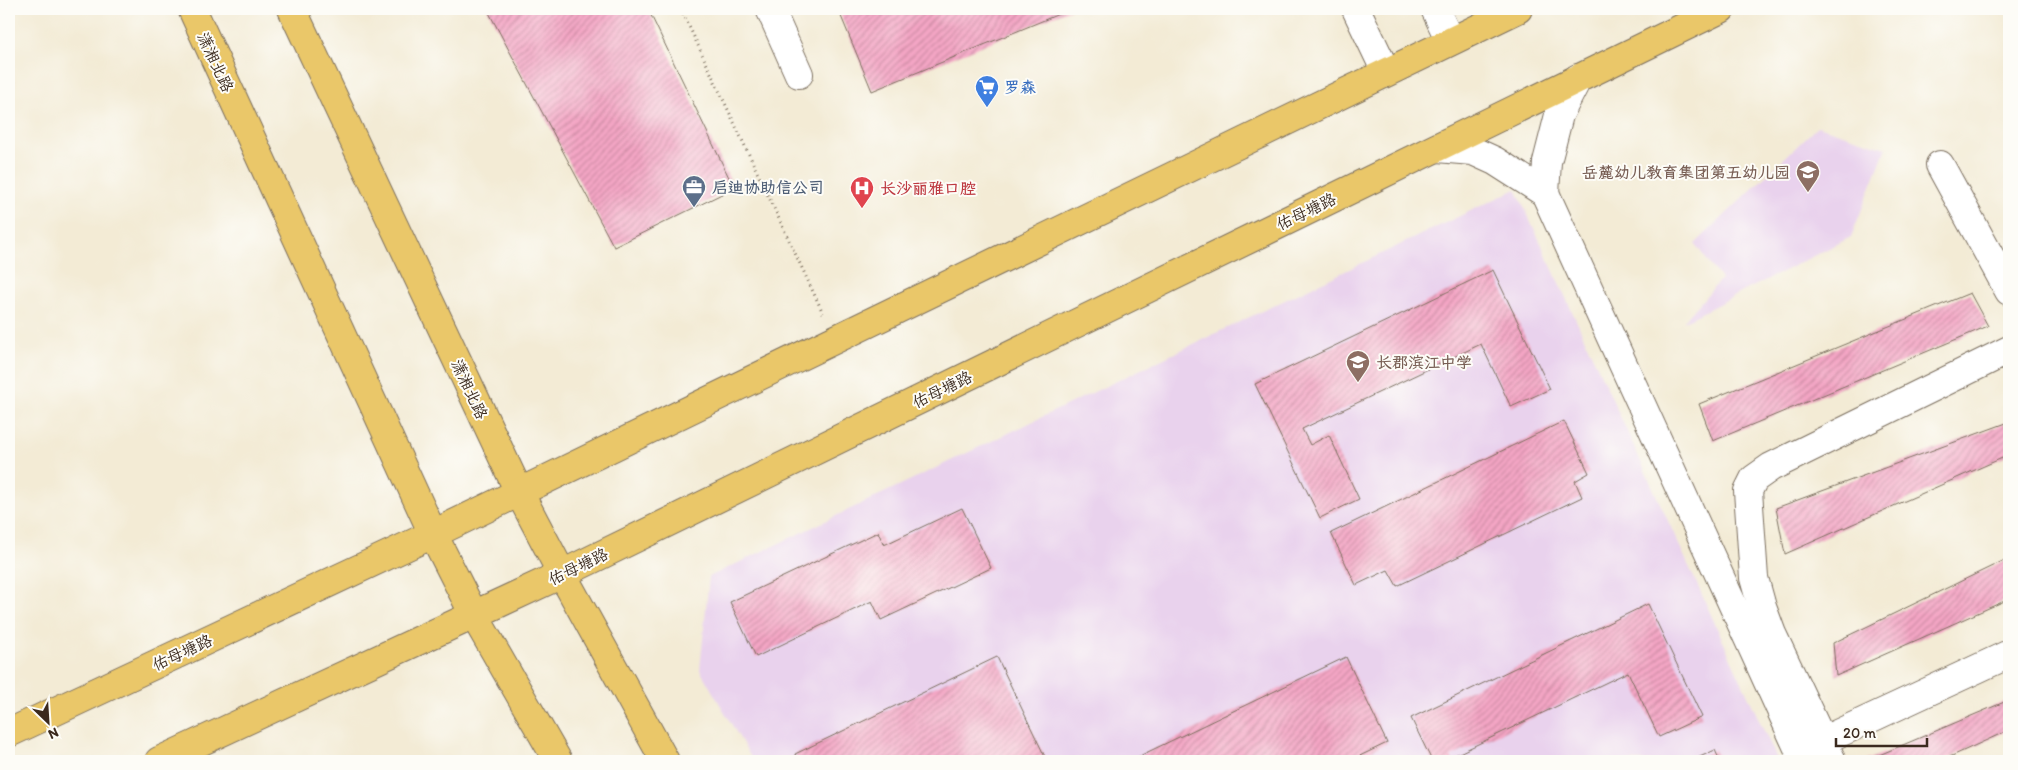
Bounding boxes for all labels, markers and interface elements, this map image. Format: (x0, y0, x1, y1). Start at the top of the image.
street label: 潇湘北路 (193, 29, 238, 95)
supermarket icon: 罗森 (974, 74, 1000, 108)
place label: 罗森 (1004, 78, 1036, 97)
school or university icon: 岳麓幼儿教育集团第五幼儿园 (1795, 159, 1821, 193)
place label: 岳麓幼儿教育集团第五幼儿园 (1582, 163, 1790, 182)
office icon: 启迪协助信公司 (681, 174, 707, 208)
hospital icon: 长沙丽雅口腔 (849, 175, 875, 209)
place label: 启迪协助信公司 (712, 178, 824, 197)
place label: 长沙丽雅口腔 (880, 179, 976, 198)
street label: 佑母塘路 (1273, 189, 1339, 234)
school or university icon: 长郡滨江中学 (1345, 349, 1371, 383)
place label: 长郡滨江中学 (1376, 353, 1472, 372)
street label: 潇湘北路 (447, 356, 492, 422)
street label: 佑母塘路 (909, 367, 975, 412)
street label: 佑母塘路 (545, 544, 611, 589)
street label: 佑母塘路 (149, 630, 215, 675)
north arrow (22, 698, 72, 748)
scale bar (1836, 715, 1927, 747)
text: N (45, 724, 61, 743)
text: 20 m (1843, 724, 1877, 742)

